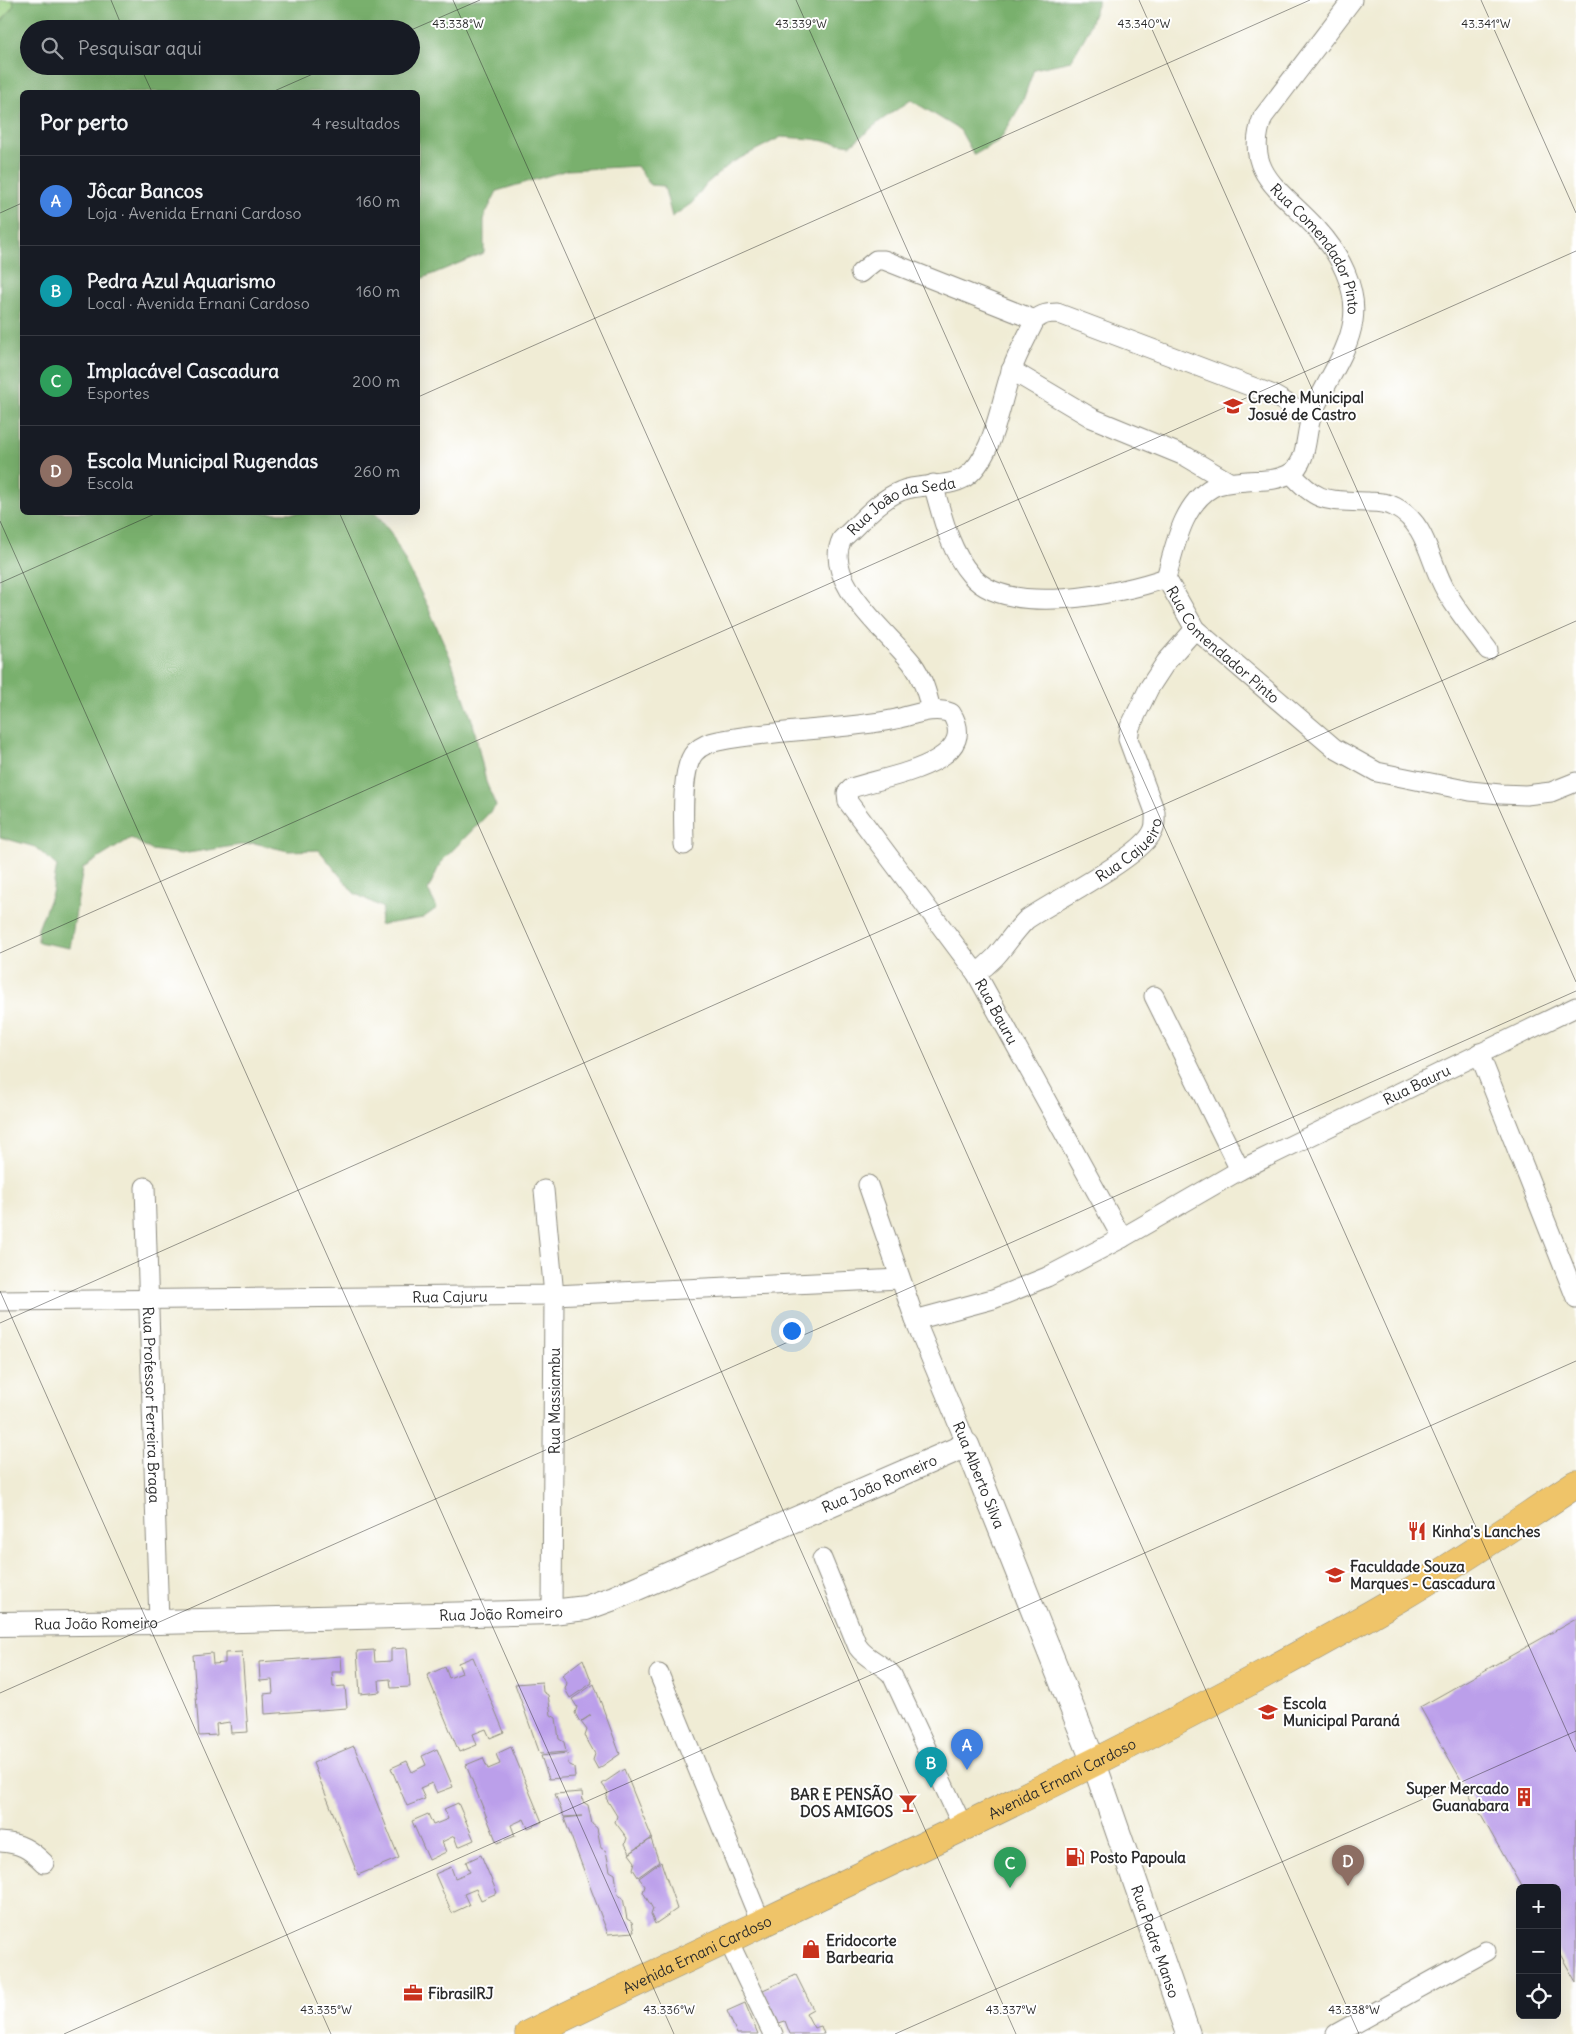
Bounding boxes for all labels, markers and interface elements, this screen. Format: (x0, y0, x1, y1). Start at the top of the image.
text: 43.338°W (432, 16, 484, 31)
text: 43.339°W (775, 16, 827, 31)
text: 43.340°W (1118, 16, 1170, 31)
text: 43.341°W (1461, 16, 1511, 31)
search box (20, 20, 420, 75)
icon: search (38, 34, 66, 62)
text: Pesquisar aqui (78, 36, 202, 60)
text: Por perto (40, 109, 128, 136)
text: 4 resultados (312, 113, 400, 133)
text: Jôcar Bancos (87, 179, 203, 203)
street label: Rua Comendador Pinto (1266, 179, 1363, 315)
text: A (51, 191, 61, 211)
text: 160 m (356, 191, 400, 211)
text: Loja · Avenida Ernani Cardoso (87, 203, 302, 223)
text: Pedra Azul Aquarismo (87, 269, 276, 293)
text: B (51, 281, 61, 301)
text: 160 m (356, 281, 400, 301)
text: Local · Avenida Ernani Cardoso (87, 293, 310, 313)
text: Implacável Cascadura (87, 359, 279, 383)
text: C (51, 371, 61, 391)
text: 200 m (352, 371, 400, 391)
text: Esportes (87, 383, 149, 403)
place label: Creche Municipal Josué de Castro (1248, 388, 1364, 424)
school or university icon: Creche Municipal Josué de Castro (1222, 395, 1244, 417)
text: Escola Municipal Rugendas (87, 449, 318, 473)
text: D (50, 461, 62, 481)
text: 260 m (354, 461, 400, 481)
text: Escola (87, 473, 133, 493)
street label: Rua Joāo da Seda (843, 473, 958, 539)
street label: Rua Comendador Pinto (1163, 582, 1284, 707)
street label: Rua Cajueiro (1092, 818, 1165, 885)
street label: Rua Bauru (971, 975, 1023, 1048)
street label: Rua Bauru (1380, 1060, 1453, 1109)
street label: Rua Cajuru (412, 1286, 488, 1306)
street label: Rua Professor Ferreira Braga (139, 1306, 165, 1504)
your location (779, 1318, 805, 1344)
street label: Rua Massiambu (545, 1347, 564, 1454)
street label: Rua Alberto Silva (949, 1419, 1009, 1532)
street label: Rua João Romeiro (819, 1450, 940, 1516)
restaurant icon: Kinha's Lanches (1406, 1520, 1428, 1542)
place label: Kinha's Lanches (1432, 1522, 1540, 1541)
place label: Faculdade Souza Marques - Cascadura (1350, 1557, 1496, 1594)
school or university icon: Faculdade Souza Marques - Cascadura (1324, 1564, 1346, 1586)
street label: Rua João Romeiro (439, 1601, 564, 1624)
street label: Rua João Romeiro (34, 1613, 158, 1633)
place label: Escola Municipal Paraná (1283, 1694, 1400, 1731)
school or university icon: Escola Municipal Paraná (1257, 1701, 1279, 1723)
pin: A (951, 1729, 983, 1770)
street label: Avenida Ernani Cardoso (985, 1733, 1139, 1823)
pin: B (915, 1747, 947, 1788)
place label: Super Mercado Guanabara (1406, 1779, 1510, 1815)
place label: BAR E PENSÃO DOS AMIGOS (790, 1784, 893, 1821)
building icon: Super Mercado Guanabara (1513, 1786, 1535, 1808)
bar icon: BAR E PENSÃO DOS AMIGOS (897, 1792, 919, 1814)
pin: D (1332, 1845, 1364, 1886)
fuel station icon: Posto Papoula (1064, 1846, 1086, 1868)
pin: C (994, 1847, 1026, 1888)
place label: Posto Papoula (1090, 1848, 1186, 1868)
street label: Rua Padre Manso (1128, 1882, 1184, 2000)
map controls (1516, 1884, 1561, 2019)
button: + (1516, 1884, 1561, 1929)
street label: Avenida Ernani Cardoso (619, 1911, 774, 1997)
button: − (1516, 1929, 1561, 1974)
place label: Eridocorte Barbearia (826, 1931, 897, 1967)
shop icon: Eridocorte Barbearia (800, 1938, 822, 1960)
button: locate (1516, 1974, 1561, 2019)
office icon: FibrasilRJ (402, 1982, 424, 2004)
place label: FibrasilRJ (428, 1984, 494, 2003)
text: 43.335°W (300, 2002, 352, 2017)
text: 43.336°W (643, 2002, 695, 2017)
text: 43.337°W (986, 2002, 1036, 2017)
text: 43.338°W (1328, 2002, 1380, 2017)

